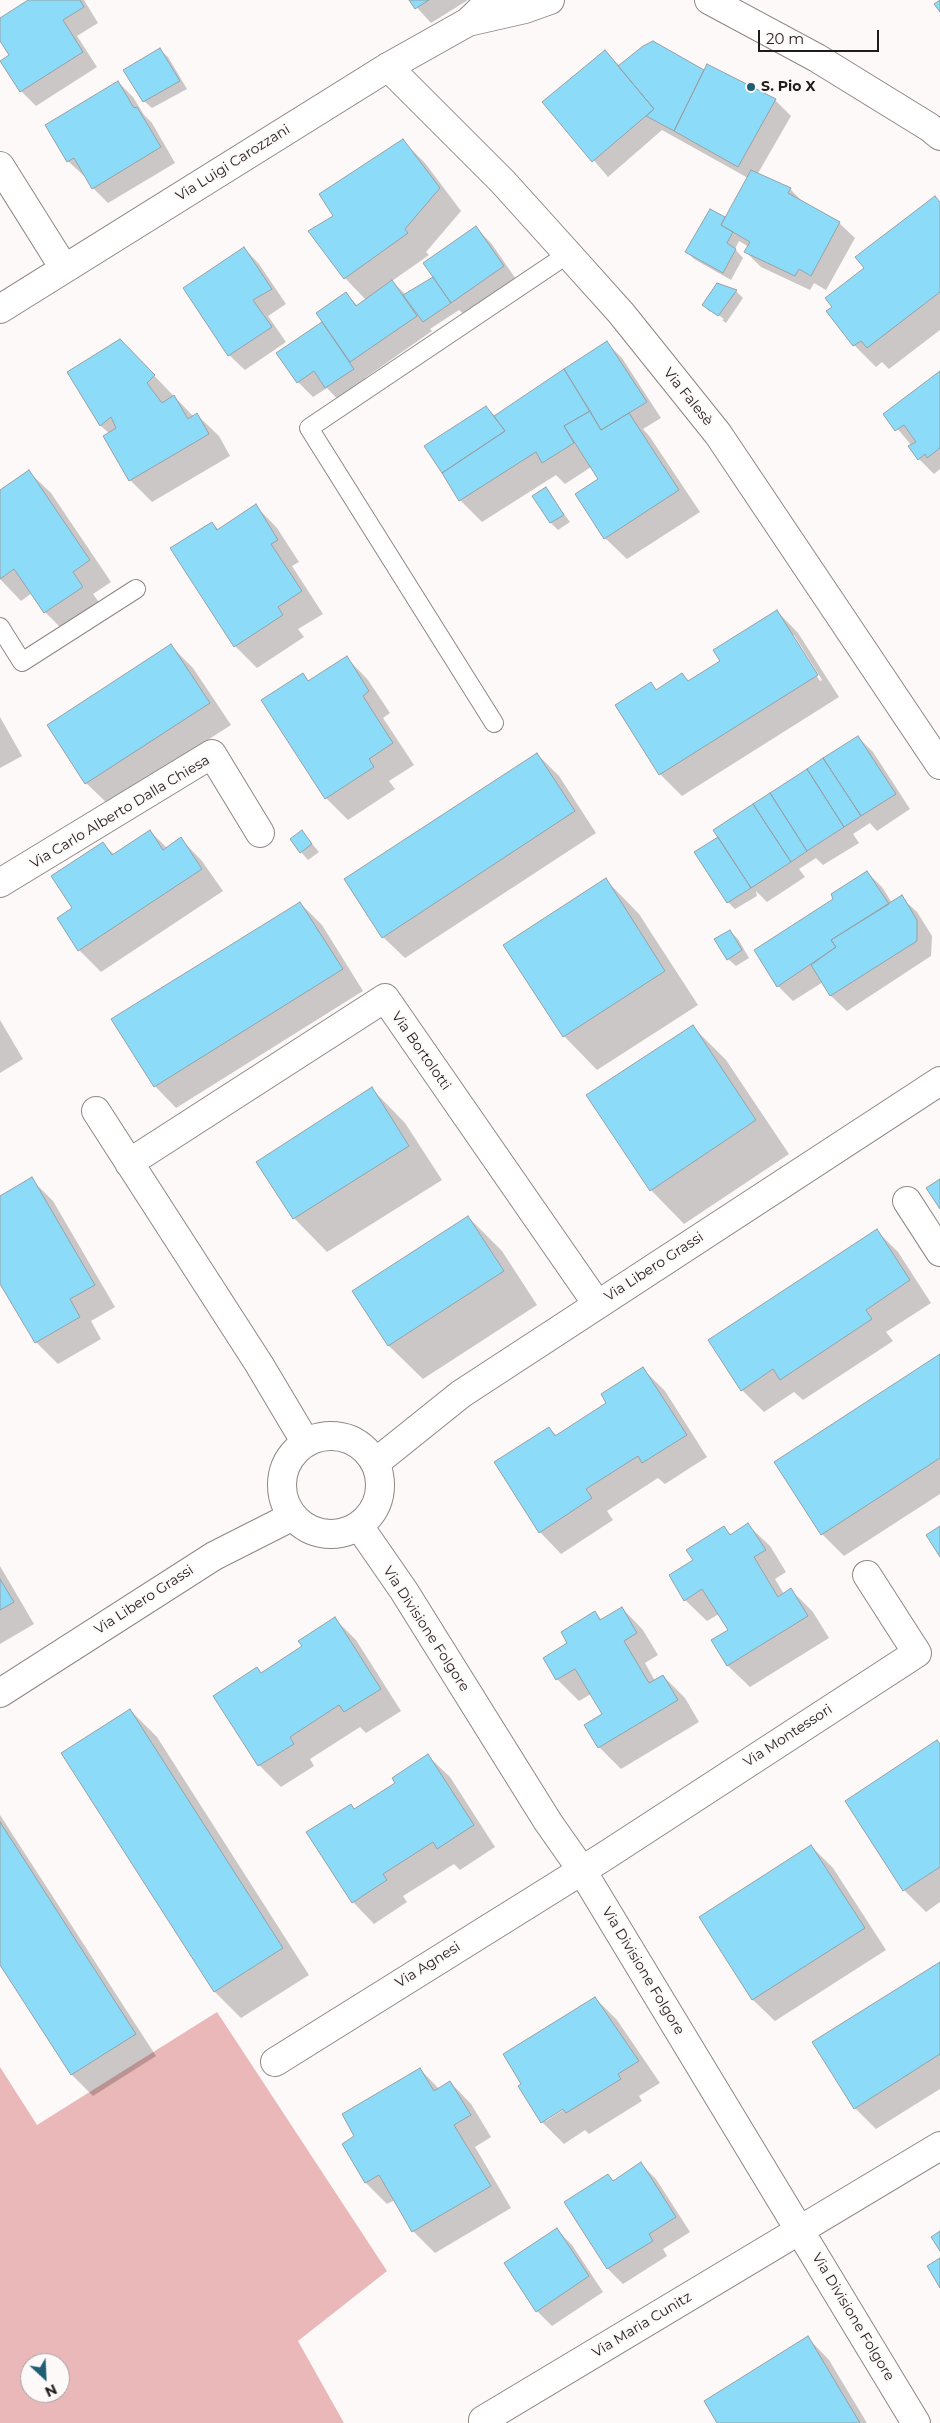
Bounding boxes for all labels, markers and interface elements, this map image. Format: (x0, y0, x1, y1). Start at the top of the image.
scale bar (760, 20, 881, 52)
text: 20 m (766, 29, 804, 48)
place label: S. Pio X (761, 79, 815, 95)
marker: S. Pio X (745, 81, 757, 93)
street label: Via Luigi Carozzani (173, 121, 293, 205)
street label: Via Falesè (660, 365, 716, 429)
street label: Via Carlo Alberto Dalla Chiesa (27, 752, 213, 872)
street label: Via Bortolotti (388, 1008, 454, 1094)
street label: Via Libero Grassi (601, 1229, 707, 1305)
street label: Via Libero Grassi (91, 1562, 197, 1638)
street label: Via Divisione Folgore (379, 1563, 473, 1695)
street label: Via Montessori (740, 1701, 836, 1771)
street label: Via Divisione Folgore (598, 1904, 688, 2038)
street label: Via Agnesi (392, 1938, 464, 1992)
street label: Via Divisione Folgore (808, 2250, 898, 2384)
street label: Via Maria Cunitz (589, 2289, 695, 2361)
north arrow (20, 2353, 70, 2403)
text: N (42, 2380, 60, 2401)

